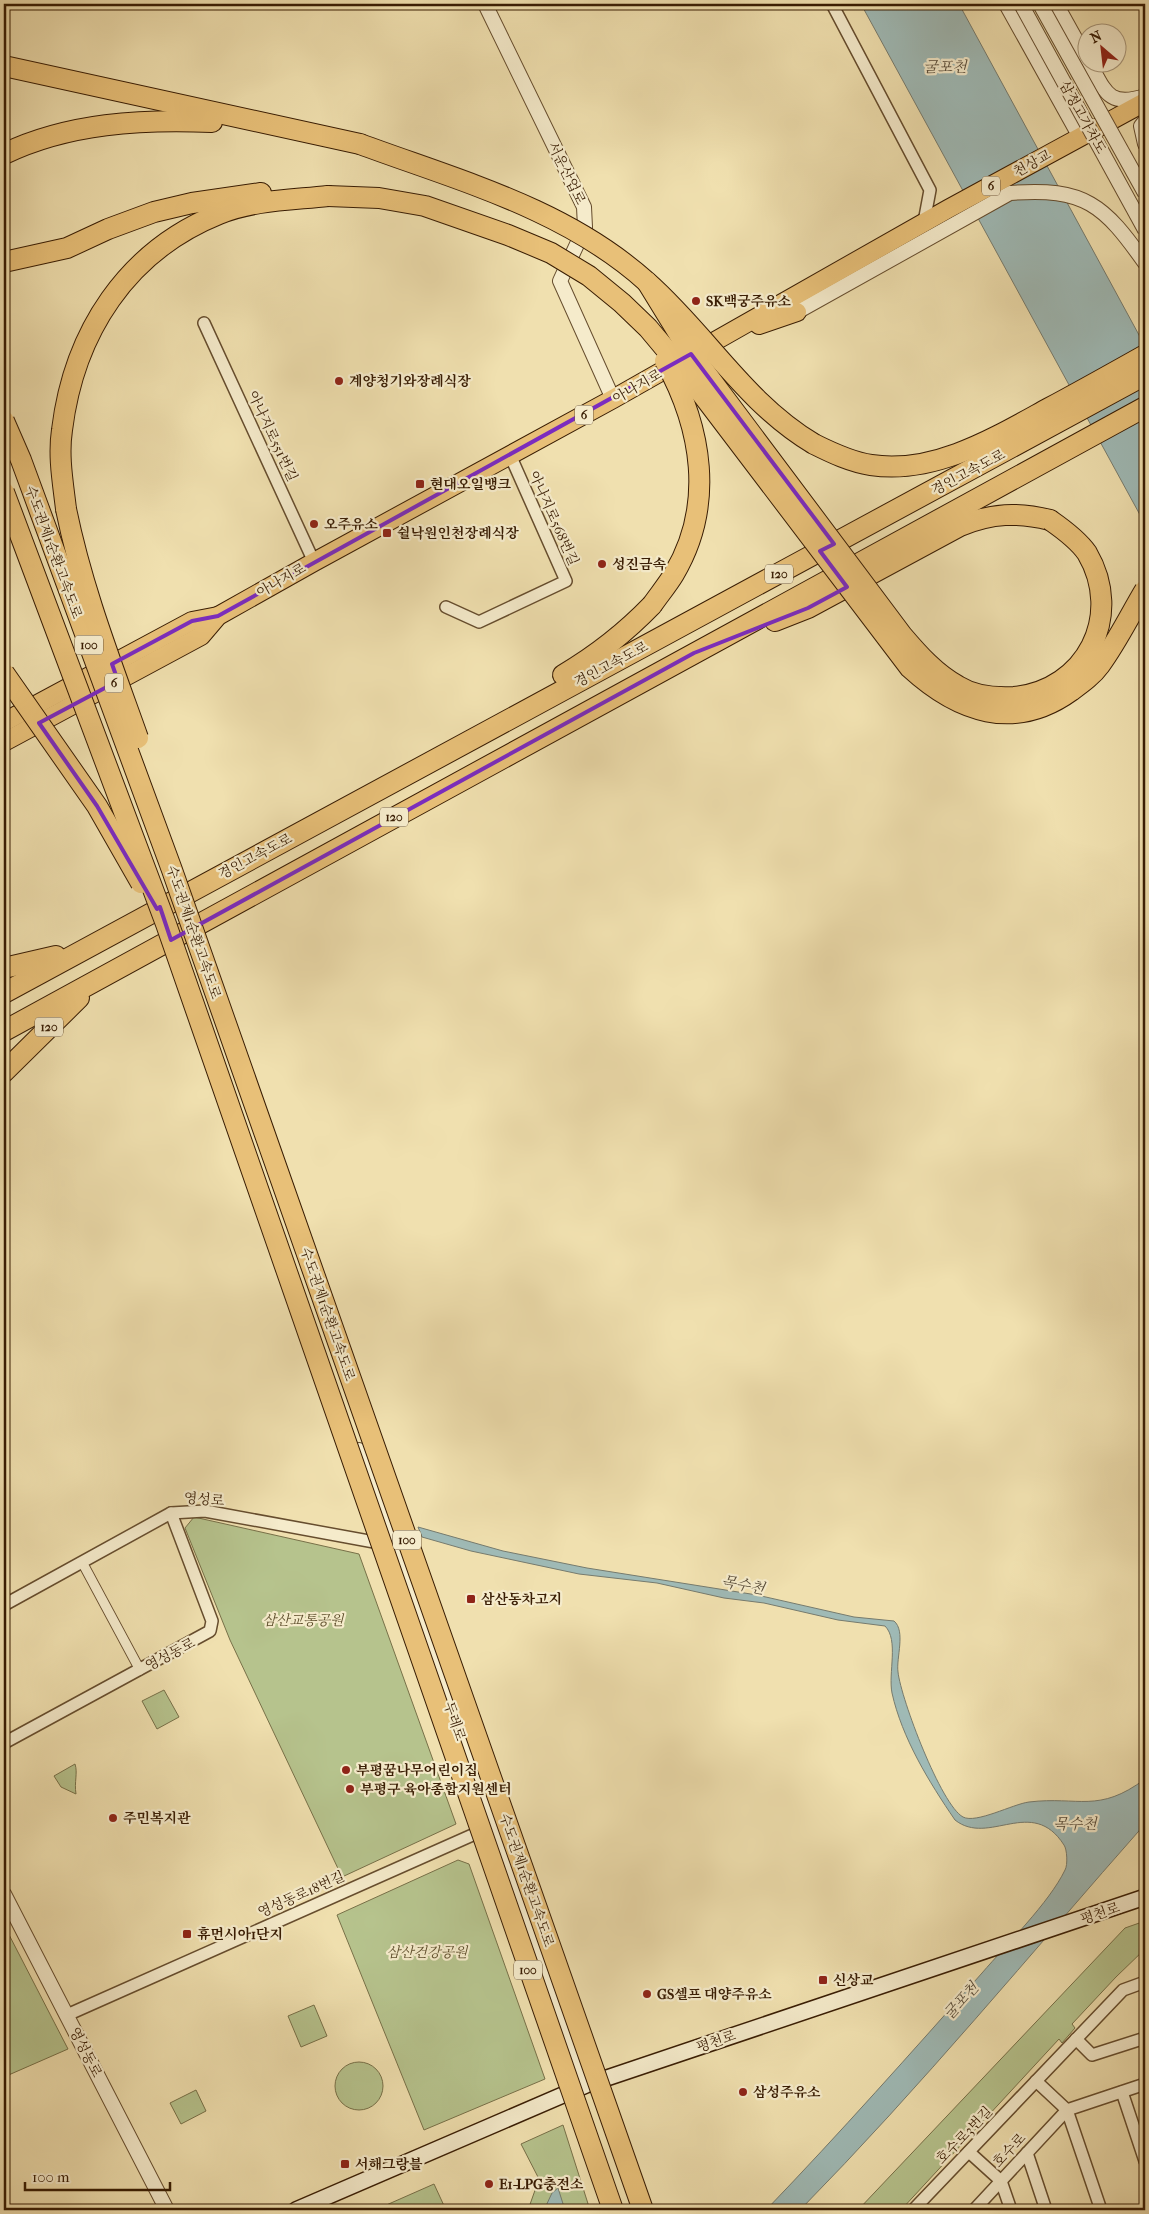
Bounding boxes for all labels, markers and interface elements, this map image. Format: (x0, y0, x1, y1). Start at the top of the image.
north arrow (1076, 22, 1126, 72)
text: N (1087, 27, 1105, 47)
water label: 굴포천 (923, 58, 968, 76)
street label: 삼정고가차도 (1055, 78, 1110, 157)
street label: 서운산업로 (544, 139, 589, 208)
street label: 천상교 (1010, 146, 1055, 181)
road number: 6 (982, 177, 1000, 196)
place label: SK백궁주유소 (706, 293, 792, 310)
marker: SK백궁주유소 (690, 295, 702, 307)
street label: 아나지로 (610, 365, 665, 407)
place label: 계양청기와장례식장 (349, 373, 471, 390)
marker: 계양청기와장례식장 (333, 375, 345, 387)
street label: 아나지로551번길 (244, 388, 301, 484)
road number: 6 (575, 406, 593, 424)
street label: 경인고속도로 (928, 446, 1008, 499)
street label: 아나지로568번길 (525, 468, 582, 568)
place label: 현대오일뱅크 (430, 476, 512, 493)
marker: 현대오일뱅크 (414, 478, 426, 490)
street label: 수도권제1순환고속도로 (22, 483, 86, 621)
place label: 오주유소 (324, 516, 379, 533)
marker: 오주유소 (308, 518, 320, 530)
place label: 쉴낙원인천장례식장 (397, 525, 519, 542)
marker: 쉴낙원인천장례식장 (381, 527, 393, 539)
place label: 성진금속 (612, 556, 667, 573)
marker: 성진금속 (596, 558, 608, 570)
street label: 아나지로 (254, 559, 309, 601)
road number: 120 (765, 564, 793, 584)
road number: 100 (75, 636, 103, 654)
street label: 경인고속도로 (571, 638, 651, 691)
road number: 6 (105, 674, 123, 692)
road number: 120 (380, 808, 408, 826)
street label: 경인고속도로 (215, 830, 295, 883)
street label: 수도권제1순환고속도로 (163, 863, 225, 1002)
road number: 120 (35, 1018, 63, 1036)
street label: 수도권제1순환고속도로 (297, 1245, 359, 1384)
street label: 영성로 (183, 1490, 225, 1509)
road number: 100 (393, 1530, 421, 1550)
water label: 목수천 (720, 1572, 768, 1598)
place label: 삼산동차고지 (481, 1591, 562, 1608)
marker: 삼산동차고지 (465, 1593, 477, 1605)
park label: 삼산교통공원 (262, 1612, 345, 1629)
street label: 영성동로 (142, 1634, 199, 1675)
street label: 두레로 (440, 1699, 469, 1744)
place label: 부평꿈나무어린이집 (356, 1762, 478, 1779)
marker: 부평꿈나무어린이집 (340, 1764, 352, 1776)
place label: 부평구 육아종합지원센터 (360, 1781, 512, 1798)
marker: 부평구 육아종합지원센터 (344, 1783, 356, 1795)
place label: 주민복지관 (123, 1810, 191, 1827)
street label: 수도권제1순환고속도로 (496, 1811, 558, 1950)
marker: 주민복지관 (107, 1812, 119, 1824)
water label: 목수천 (1053, 1815, 1098, 1833)
street label: 영성동로18번길 (255, 1868, 347, 1921)
street label: 평천로 (1078, 1899, 1123, 1928)
place label: 휴먼시아1단지 (197, 1926, 283, 1943)
marker: 휴먼시아1단지 (181, 1928, 193, 1940)
park label: 삼산건강공원 (386, 1944, 469, 1961)
road number: 100 (514, 1960, 542, 1980)
place label: 신상교 (833, 1972, 874, 1989)
marker: 신상교 (817, 1974, 829, 1986)
water label: 굴포천 (940, 1978, 983, 2023)
place label: GS셀프 대양주유소 (657, 1986, 772, 2003)
marker: GS셀프 대양주유소 (641, 1988, 653, 2000)
street label: 영성동로 (66, 2024, 106, 2081)
street label: 평천로 (694, 2027, 739, 2056)
place label: 삼성주유소 (753, 2084, 821, 2101)
marker: 삼성주유소 (737, 2086, 749, 2098)
street label: 호수로3번길 (933, 2103, 996, 2168)
street label: 호수로 (989, 2129, 1030, 2171)
place label: 서해그랑블 (355, 2156, 423, 2173)
marker: 서해그랑블 (339, 2158, 351, 2170)
scale bar (25, 2159, 170, 2191)
text: 100 m (32, 2168, 70, 2186)
place label: E1-LPG충전소 (499, 2176, 584, 2193)
marker: E1-LPG충전소 (483, 2178, 495, 2190)

